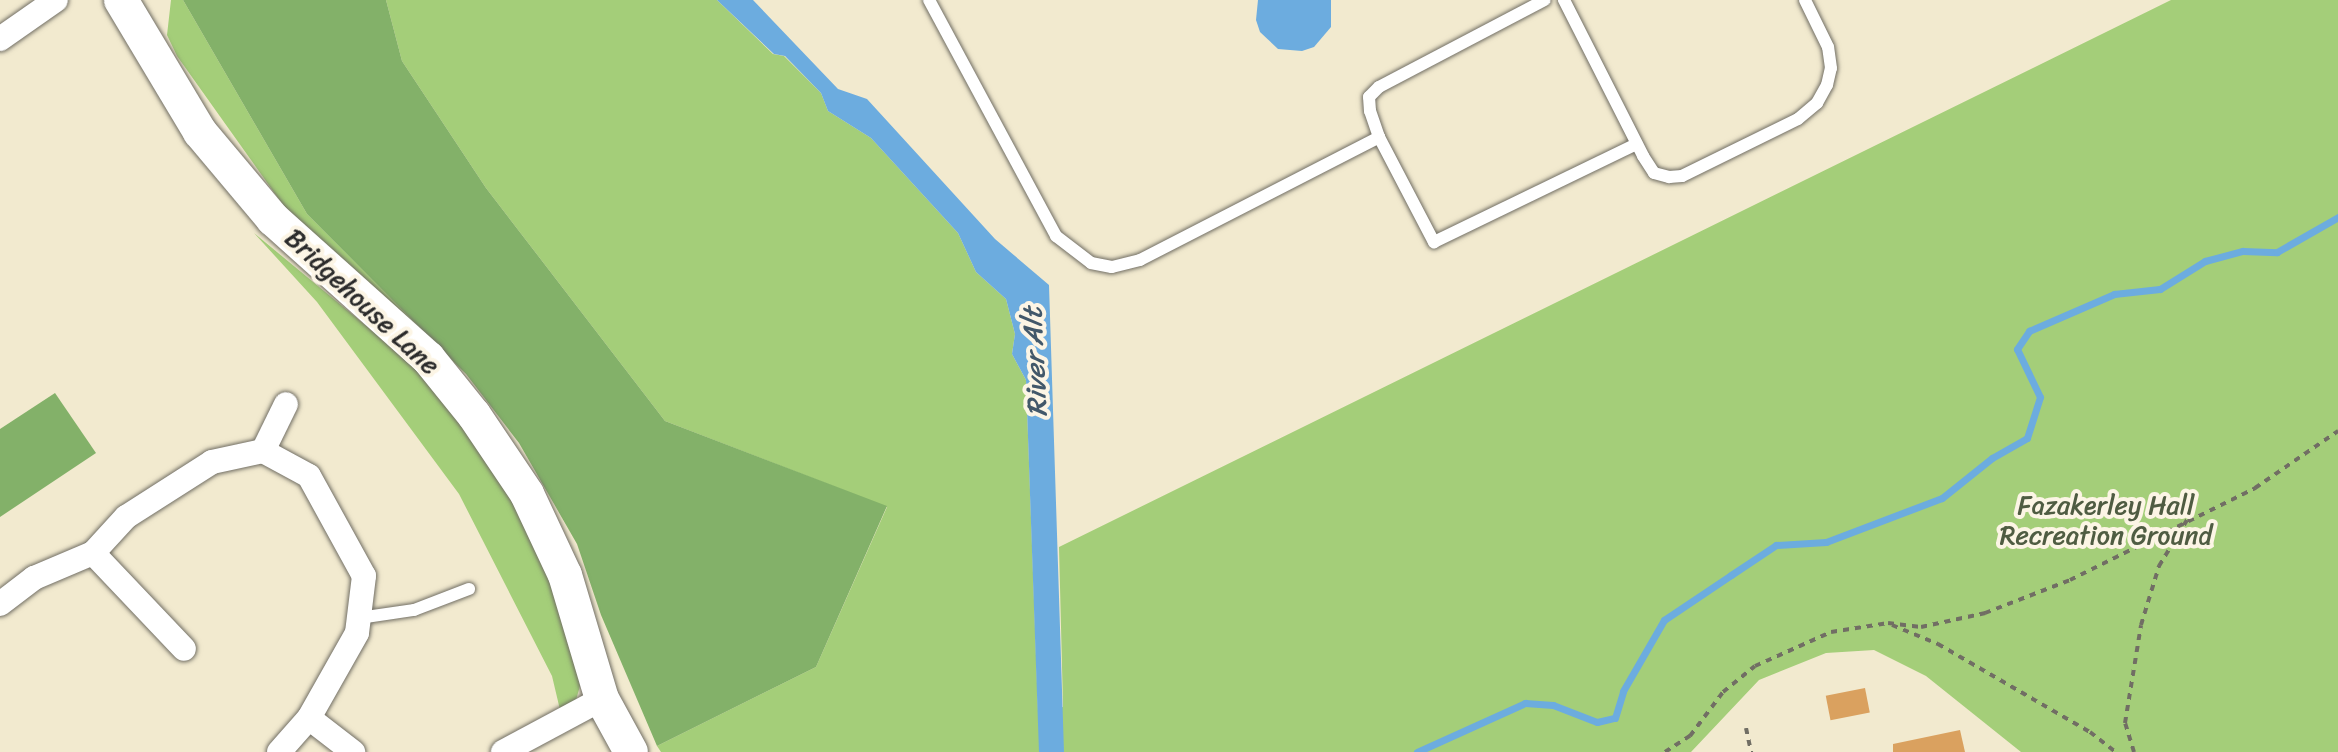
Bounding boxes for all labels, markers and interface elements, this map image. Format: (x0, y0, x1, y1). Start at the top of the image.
street label: Bridgehouse Lane (278, 223, 446, 381)
water label: River Alt (1015, 306, 1055, 418)
park label: Fazakerley Hall Recreation Ground (2000, 490, 2212, 552)

